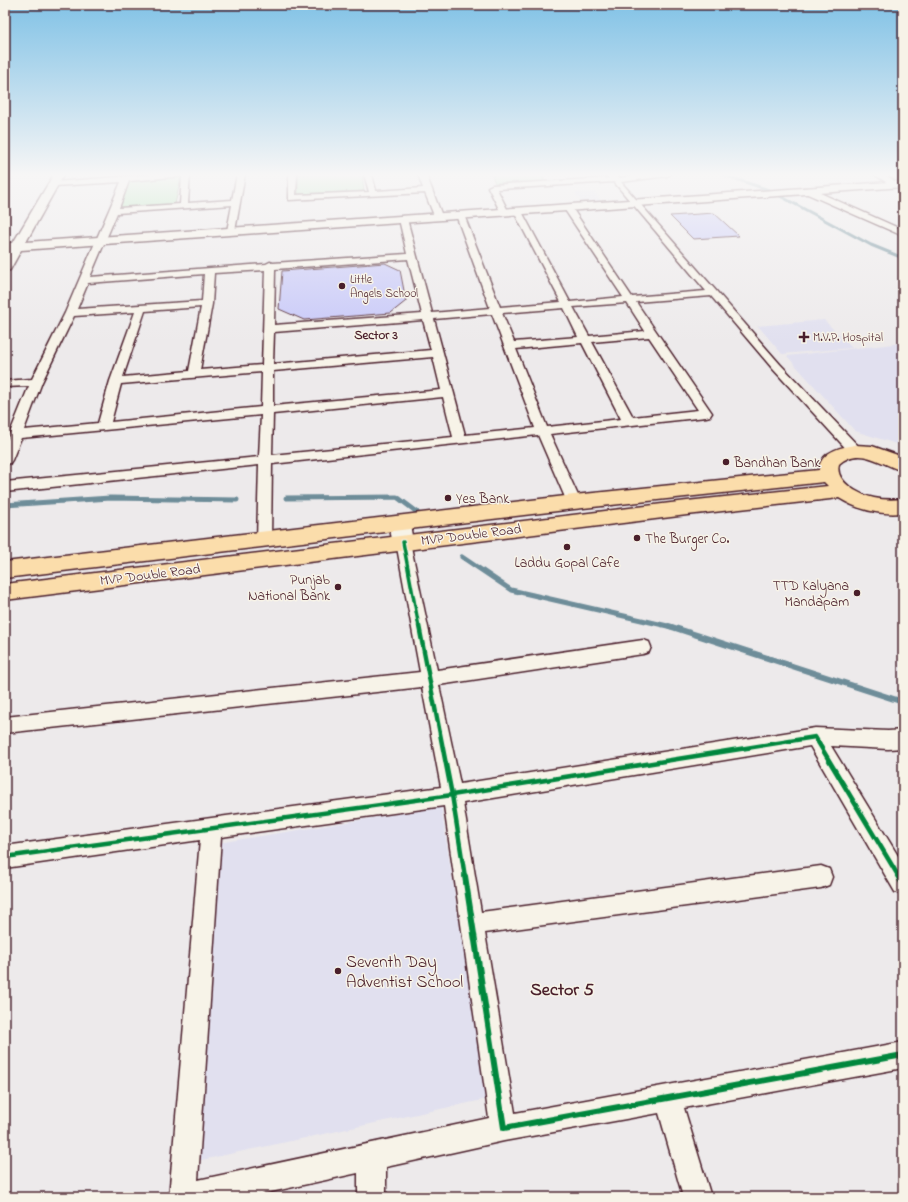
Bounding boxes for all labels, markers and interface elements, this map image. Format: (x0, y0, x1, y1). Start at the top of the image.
place label: Little Angels School (350, 271, 418, 304)
marker: Little Angels School (337, 281, 347, 291)
district label: Sector 3 (354, 326, 398, 345)
place label: M.V.P. Hospital (813, 329, 883, 347)
marker: M.V.P. Hospital (798, 331, 810, 343)
place label: Bandhan Bank (733, 453, 821, 474)
marker: Bandhan Bank (721, 457, 731, 467)
place label: Yes Bank (456, 489, 510, 510)
marker: Yes Bank (443, 493, 453, 503)
street label: MVP Double Road (420, 519, 523, 552)
place label: The Burger Co. (645, 529, 730, 551)
marker: The Burger Co. (632, 533, 642, 543)
marker: Laddu Gopal Cafe (562, 542, 572, 552)
place label: Laddu Gopal Cafe (514, 553, 620, 574)
street label: MVP Double Road (99, 559, 202, 592)
place label: Punjab National Bank (248, 570, 331, 607)
place label: TTD Kalyana Mandapam (773, 576, 849, 613)
marker: Punjab National Bank (333, 582, 343, 592)
marker: TTD Kalyana Mandapam (852, 588, 862, 598)
place label: Seventh Day Adventist School (346, 950, 463, 995)
marker: Seventh Day Adventist School (333, 966, 343, 976)
district label: Sector 5 (530, 978, 594, 1004)

